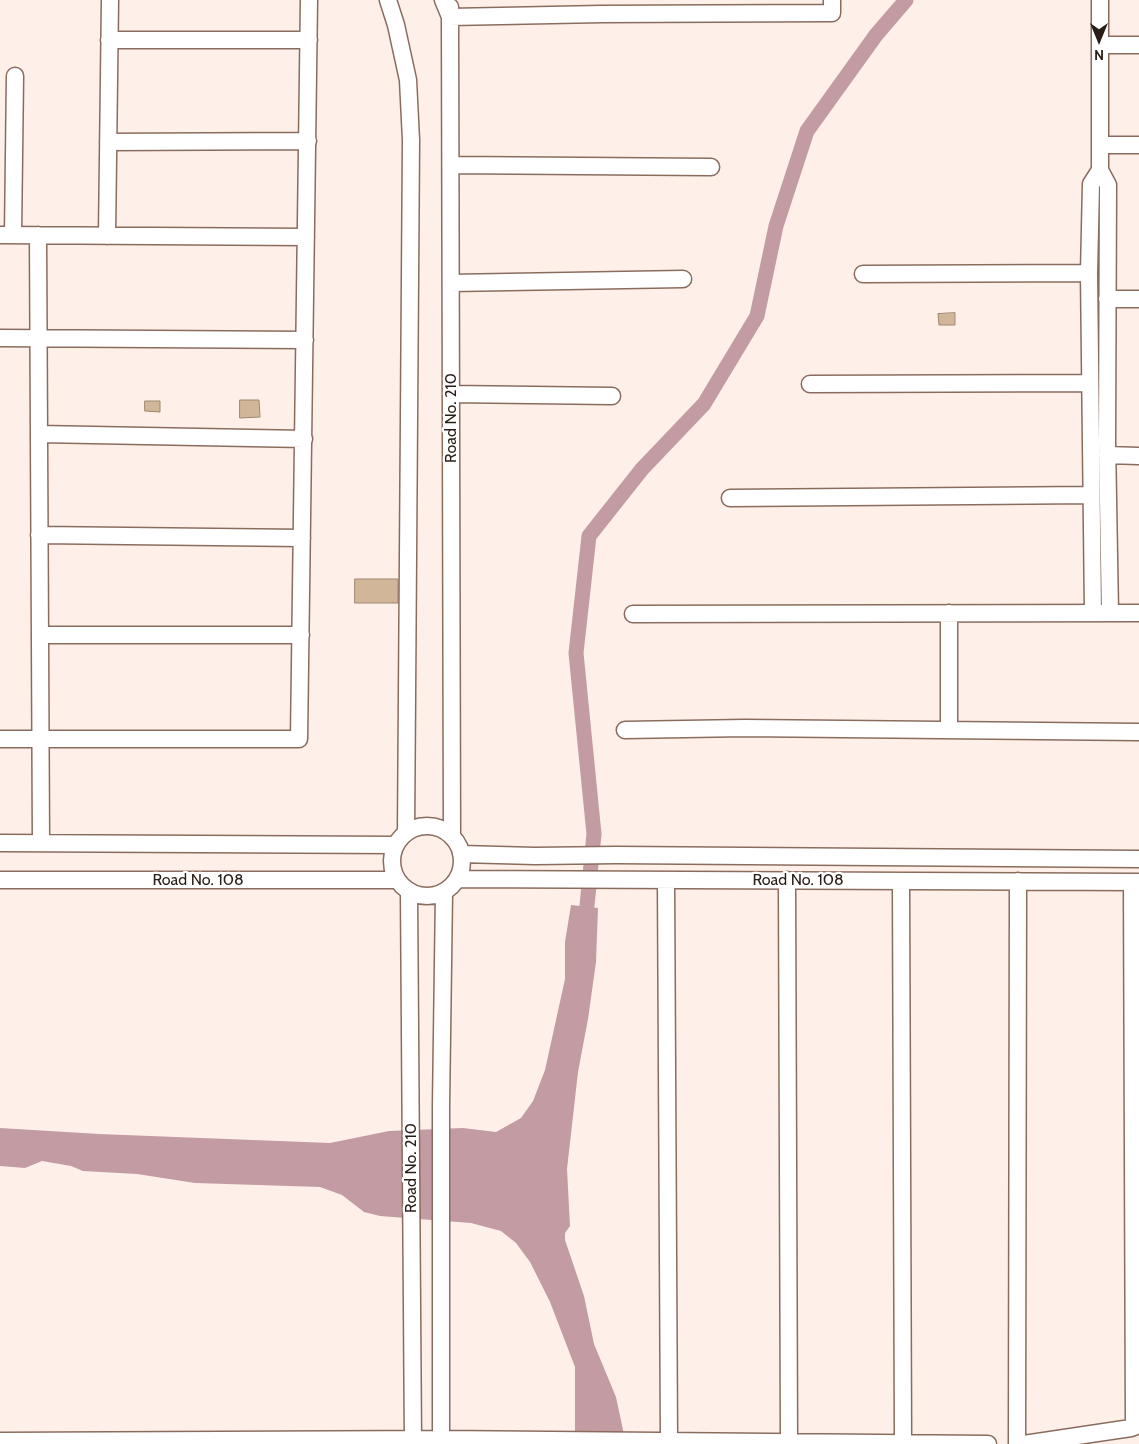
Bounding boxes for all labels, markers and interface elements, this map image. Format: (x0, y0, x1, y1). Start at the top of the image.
north arrow (1074, 15, 1124, 65)
text: N (1094, 46, 1104, 64)
street label: Road No. 210 (441, 373, 461, 463)
street label: Road No. 108 (152, 870, 244, 890)
street label: Road No. 108 (752, 870, 844, 890)
street label: Road No. 210 (401, 1123, 421, 1213)

